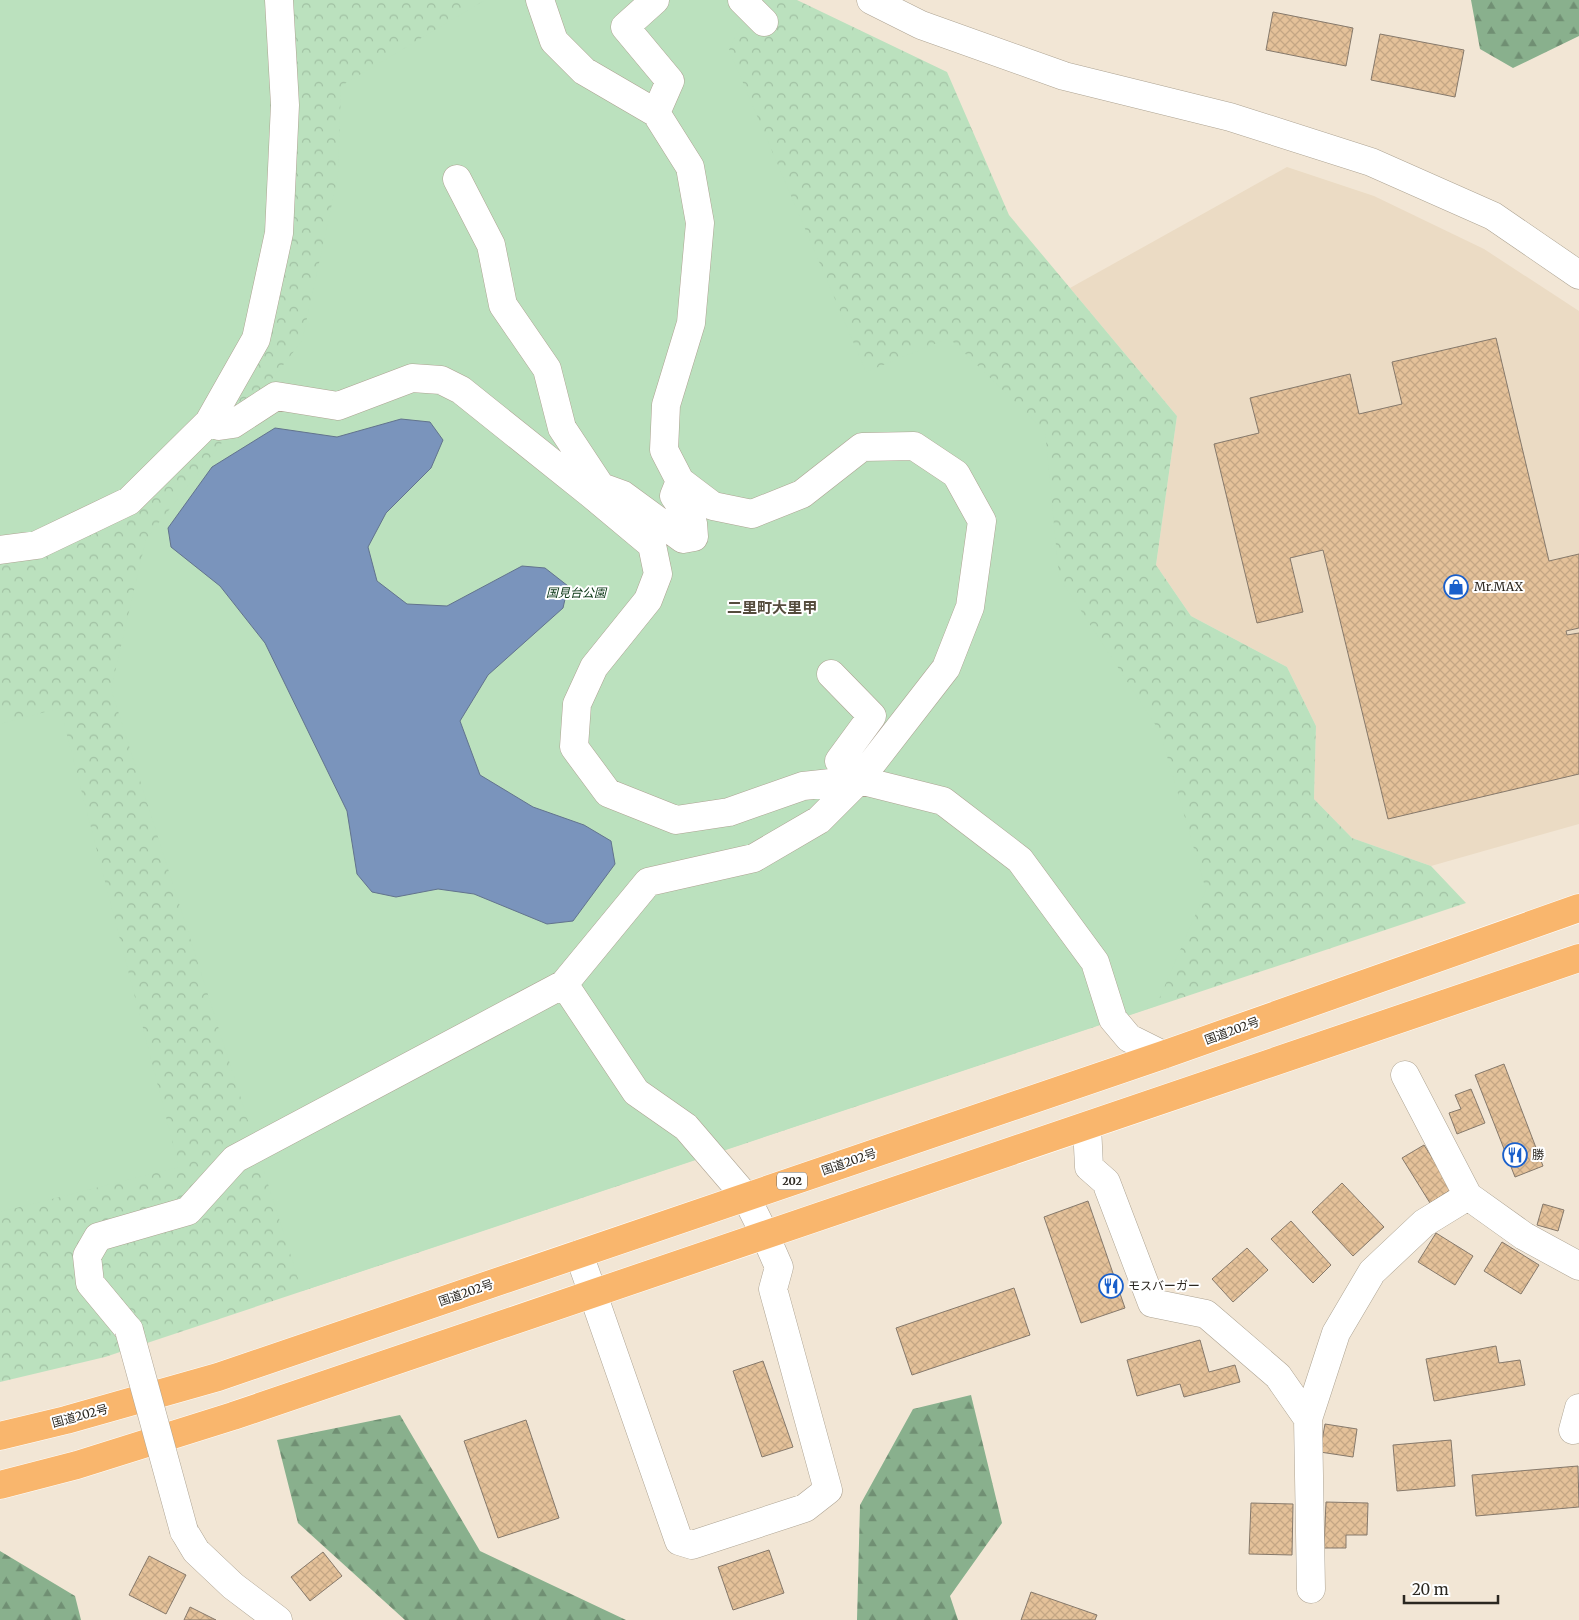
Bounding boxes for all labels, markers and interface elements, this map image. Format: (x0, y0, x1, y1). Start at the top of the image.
shop icon: Mr.MAX (1443, 574, 1469, 600)
place label: Mr.MAX (1474, 579, 1524, 594)
park label: 国見台公園 (546, 585, 608, 600)
district label: 二里町大里甲 (727, 598, 817, 617)
street label: 国道202号 (1202, 1014, 1261, 1047)
restaurant icon: 勝 (1502, 1142, 1528, 1168)
street label: 国道202号 (819, 1145, 878, 1178)
place label: 勝 (1532, 1147, 1544, 1162)
road number: 202 (777, 1172, 807, 1190)
restaurant icon: モスバーガー (1098, 1273, 1124, 1299)
street label: 国道202号 (436, 1276, 495, 1309)
place label: モスバーガー (1128, 1278, 1200, 1293)
street label: 国道202号 (50, 1401, 110, 1430)
scale bar (1404, 1572, 1498, 1604)
text: 20 m (1412, 1580, 1449, 1599)

